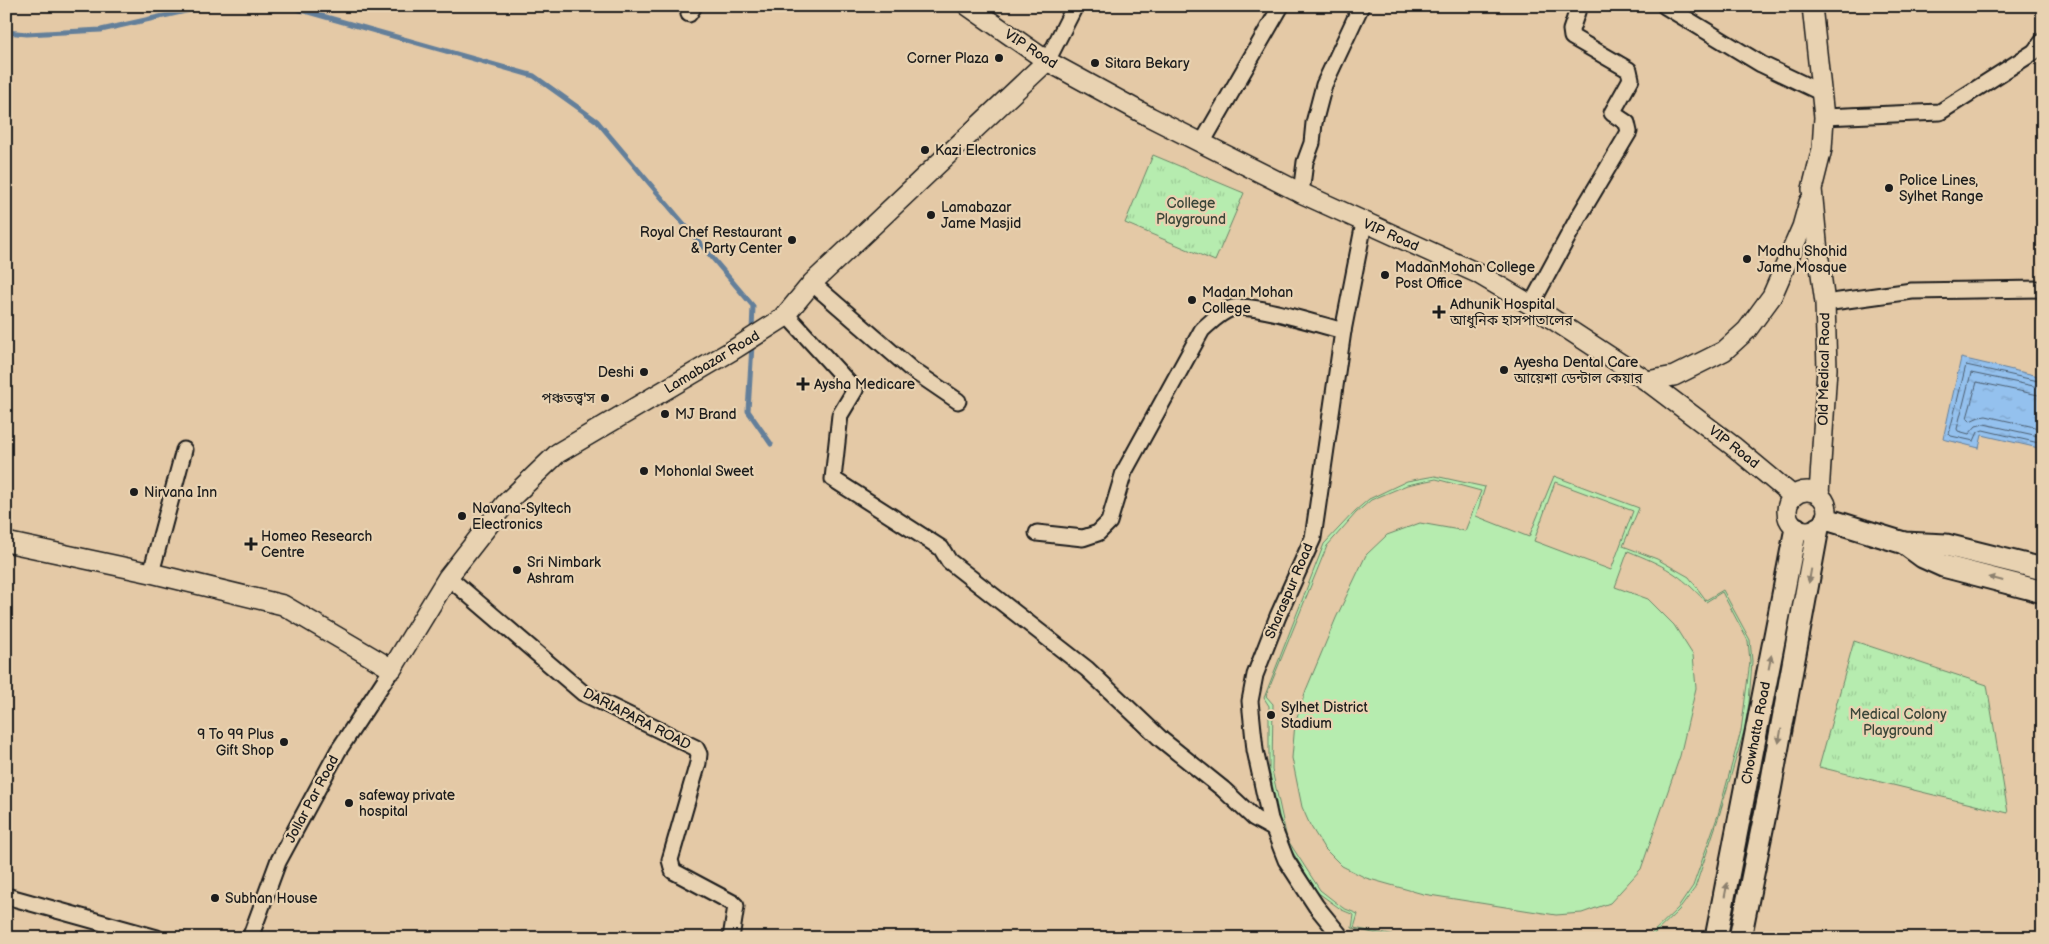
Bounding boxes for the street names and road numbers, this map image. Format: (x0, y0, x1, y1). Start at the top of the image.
street label: VIP Road (1001, 26, 1061, 72)
street label: VIP Road (1360, 215, 1422, 255)
street label: Old Medical Road (1815, 312, 1833, 426)
street label: Lamabazar Road (661, 327, 763, 397)
street label: VIP Road (1705, 422, 1763, 472)
street label: Sharaspur Road (1261, 541, 1317, 641)
street label: Chowhatta Road (1738, 680, 1774, 786)
street label: DARIAPARA ROAD (580, 684, 694, 754)
street label: Jollar Par Road (282, 752, 342, 846)

